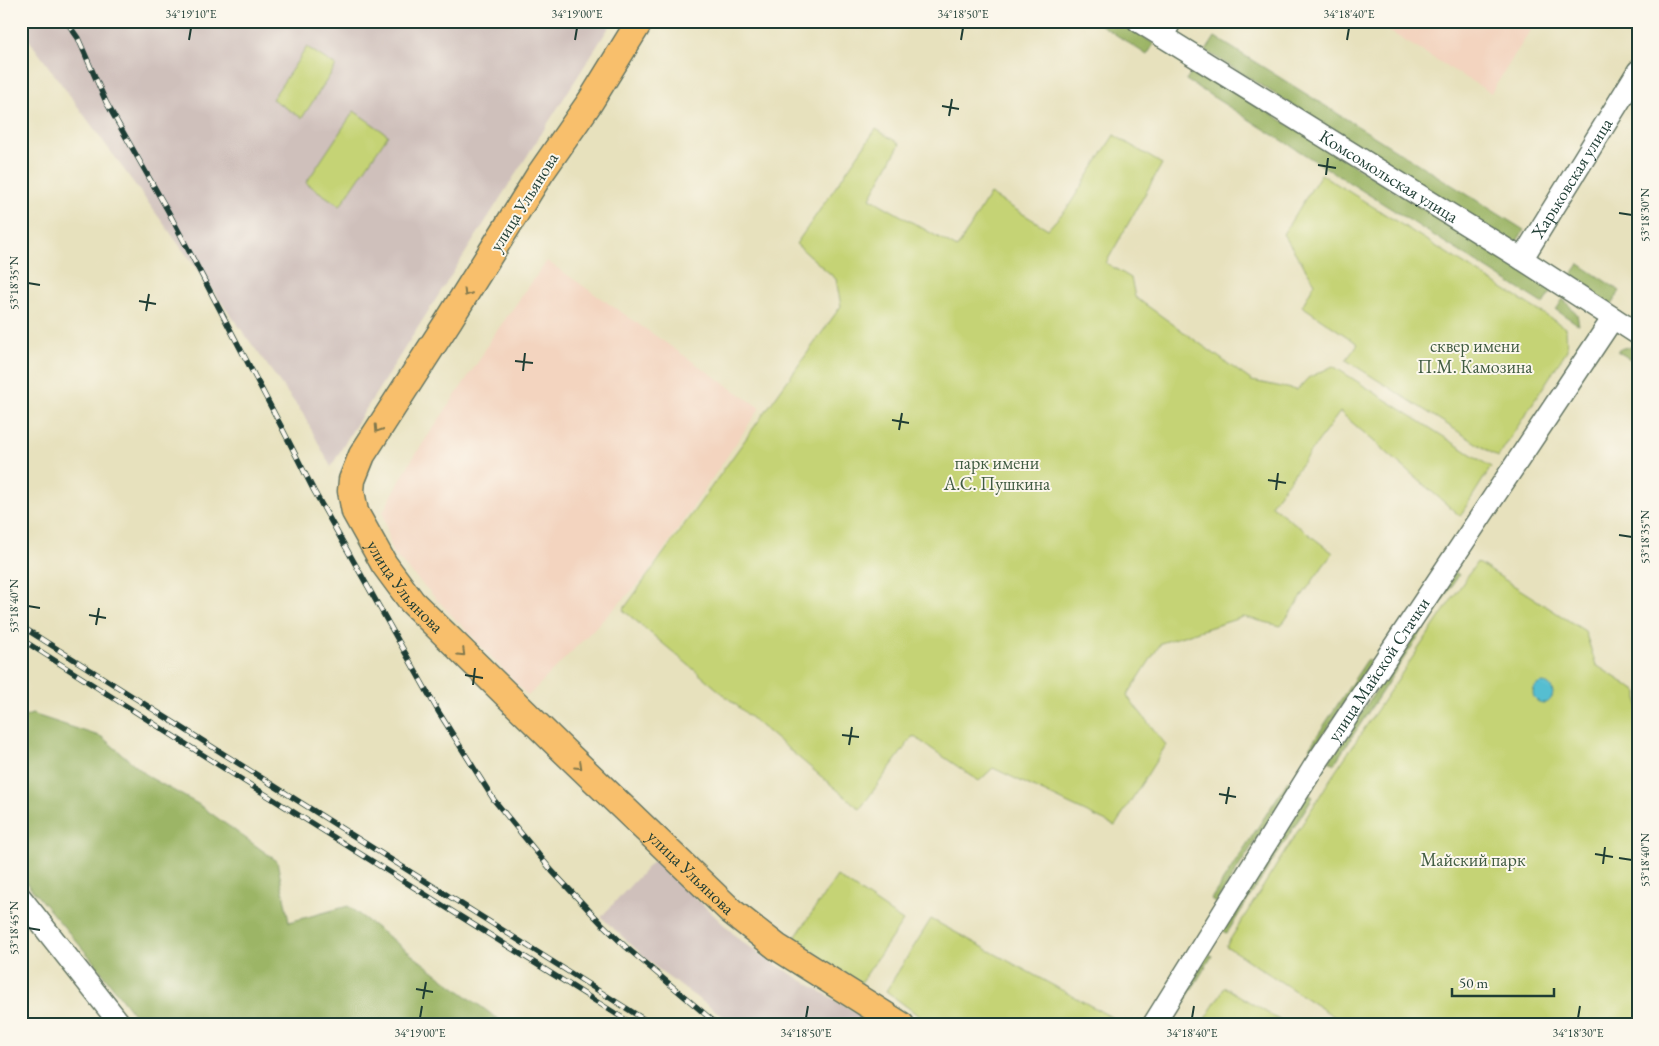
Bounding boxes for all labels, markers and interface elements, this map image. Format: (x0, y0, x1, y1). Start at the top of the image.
text: 34°19'10"E (165, 6, 217, 22)
text: 34°19'00"E (551, 6, 603, 22)
text: 34°18'50"E (937, 6, 989, 22)
text: 34°18'40"E (1323, 6, 1375, 22)
street label: Харьковская улица (1525, 113, 1618, 243)
street label: Комсомольская улица (1315, 124, 1463, 228)
street label: улица Ульянова (484, 147, 564, 255)
text: 53°18'30"N (1637, 188, 1653, 242)
text: 53°18'35"N (6, 256, 22, 310)
one-way arrow (463, 287, 473, 296)
park label: сквер имени П.М. Камозина (1418, 334, 1533, 378)
one-way arrow (375, 423, 384, 433)
park label: парк имени А.С. Пушкина (943, 451, 1051, 495)
text: 53°18'35"N (1637, 510, 1653, 564)
street label: улица Ульянова (362, 536, 449, 638)
text: 53°18'40"N (6, 579, 22, 633)
street label: улица Майской Стачки (1322, 592, 1435, 746)
one-way arrow (456, 647, 465, 656)
one-way arrow (573, 760, 582, 769)
street label: улица Ульянова (643, 825, 740, 920)
text: 53°18'40"N (1637, 833, 1653, 887)
park label: Майский парк (1421, 848, 1526, 871)
text: 53°18'45"N (6, 901, 22, 955)
scale bar (1452, 966, 1554, 998)
text: 50 m (1459, 973, 1488, 992)
text: 34°19'00"E (394, 1025, 446, 1041)
text: 34°18'50"E (780, 1025, 832, 1041)
text: 34°18'40"E (1166, 1025, 1218, 1041)
text: 34°18'30"E (1552, 1025, 1604, 1041)

